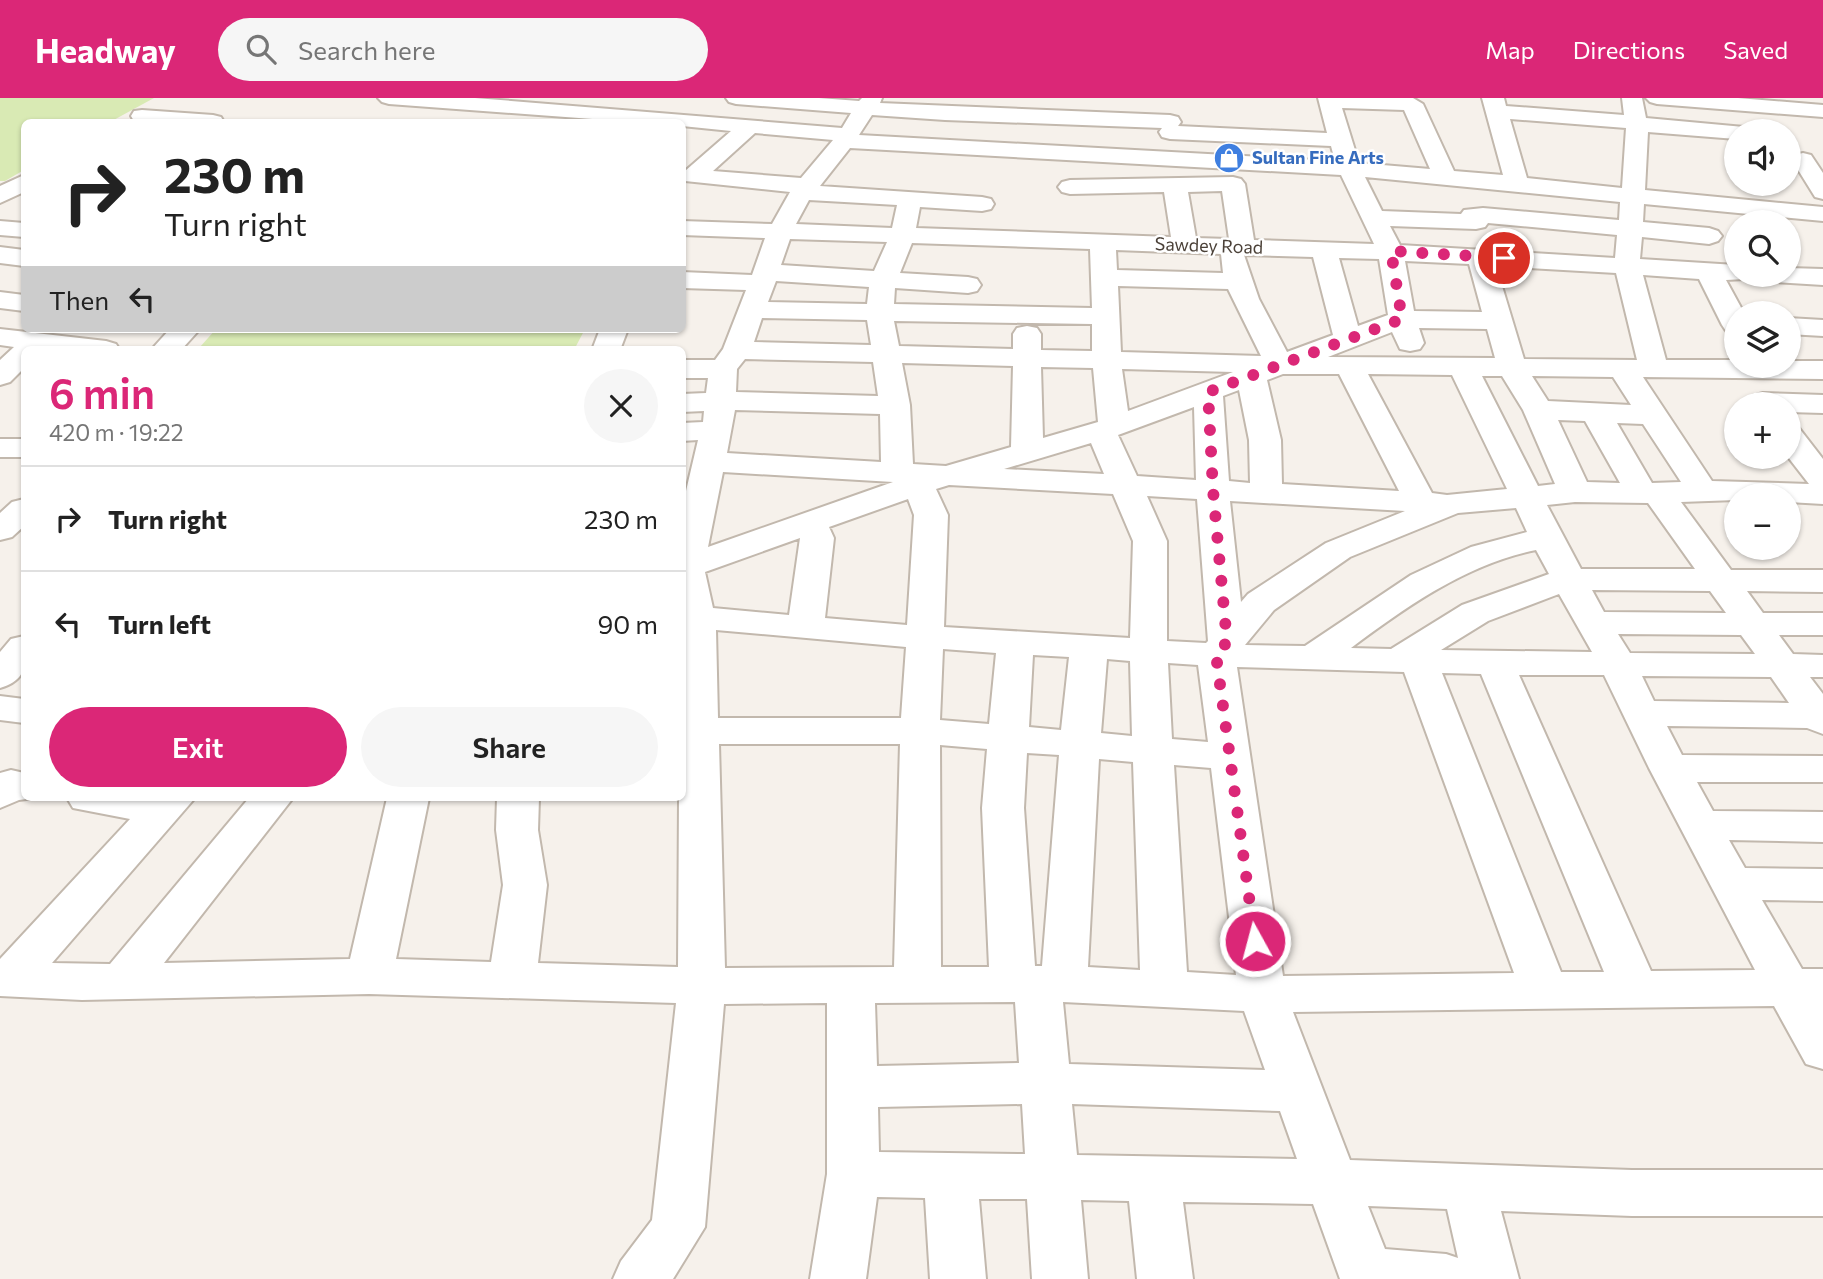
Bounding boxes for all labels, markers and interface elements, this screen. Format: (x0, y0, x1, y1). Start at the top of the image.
search box (218, 18, 708, 81)
text: Headway (35, 29, 176, 70)
icon: search (242, 30, 280, 68)
text: Search here (298, 34, 436, 65)
text: Map (1485, 35, 1535, 64)
text: Directions (1573, 35, 1685, 64)
text: Saved (1723, 35, 1788, 64)
map controls (1724, 119, 1801, 560)
button: sound (1724, 119, 1801, 196)
shop icon: Sultan Fine Arts (1212, 141, 1246, 175)
text: 230 m (164, 143, 305, 203)
place label: Sultan Fine Arts (1252, 146, 1384, 168)
icon: right (49, 147, 140, 238)
text: Turn right (164, 203, 307, 243)
button: search (1724, 210, 1801, 287)
pin (1474, 228, 1534, 288)
street label: Sawdey Road (1154, 232, 1264, 258)
icon: arrive (1485, 239, 1523, 277)
icon: left (123, 280, 161, 318)
text: Then (49, 284, 109, 315)
button: layers (1724, 301, 1801, 378)
text: 6 min (49, 366, 155, 418)
button: close (584, 369, 658, 443)
button: + (1724, 392, 1801, 469)
text: 420 m · 19:22 (49, 418, 184, 446)
button: − (1724, 483, 1801, 560)
icon: right (49, 500, 87, 538)
text: Turn right (108, 503, 227, 534)
text: 230 m (584, 503, 658, 534)
icon: left (49, 605, 87, 643)
text: Turn left (108, 608, 211, 639)
text: 90 m (598, 608, 658, 639)
button: Exit (49, 707, 347, 787)
button: Share (361, 707, 658, 787)
position arrow (1218, 904, 1292, 978)

